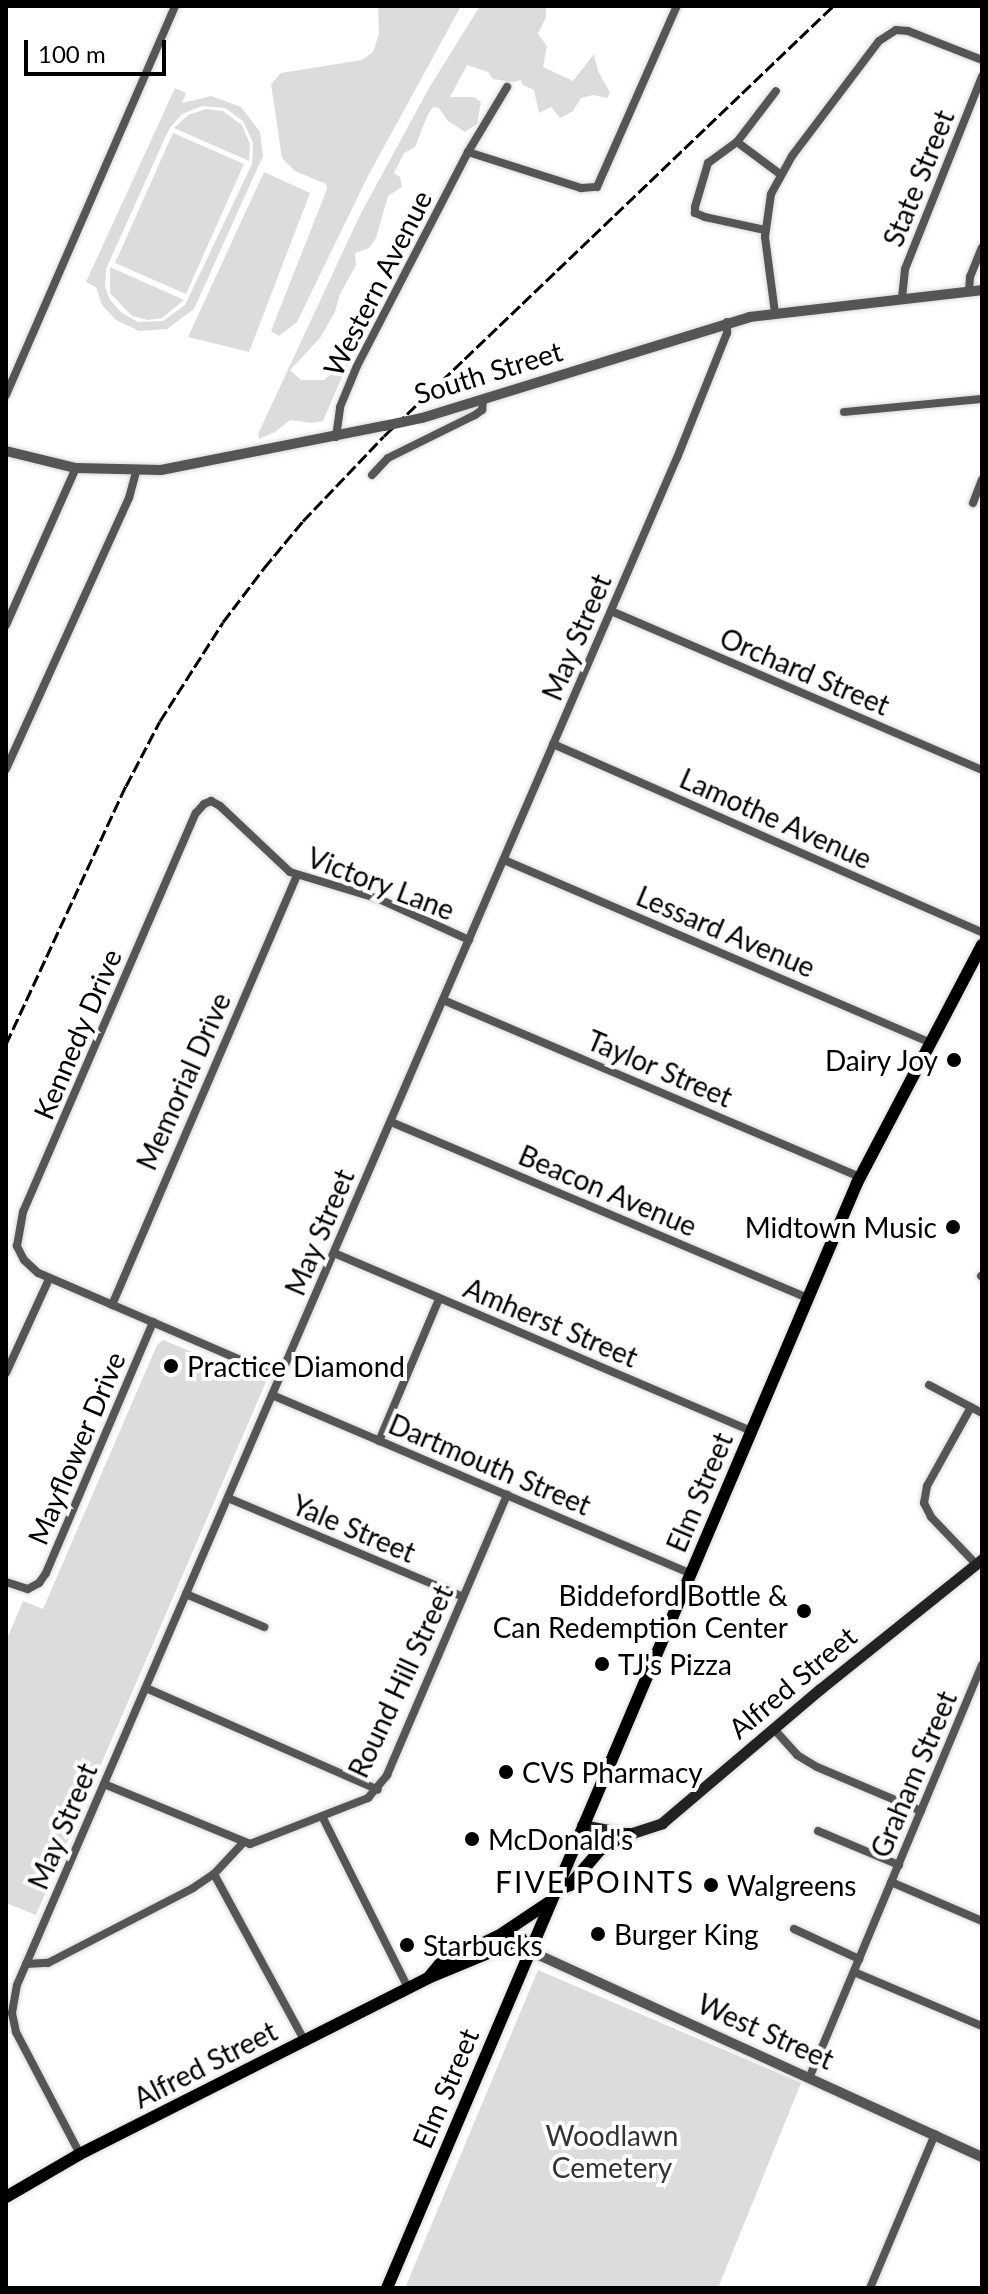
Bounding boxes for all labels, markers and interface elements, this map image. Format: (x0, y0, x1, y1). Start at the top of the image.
scale bar (28, 24, 170, 74)
text: 100 m (38, 39, 106, 68)
street label: State Street (875, 105, 961, 251)
street label: Western Avenue (316, 184, 438, 382)
street label: South Street (410, 334, 566, 410)
street label: May Street (534, 569, 618, 705)
street label: Orchard Street (715, 620, 895, 722)
street label: Lamothe Avenue (674, 761, 878, 875)
street label: Victory Lane (302, 839, 460, 927)
street label: Lessard Avenue (631, 878, 821, 984)
street label: Kennedy Drive (26, 944, 128, 1124)
street label: Memorial Drive (129, 987, 237, 1175)
street label: Taylor Street (582, 1022, 738, 1114)
place label: Dairy Joy (823, 1043, 938, 1077)
marker: Dairy Joy (945, 1051, 963, 1069)
street label: Beacon Avenue (513, 1137, 703, 1243)
street label: May Street (277, 1164, 361, 1300)
place label: Midtown Music (745, 1210, 937, 1244)
marker: Midtown Music (944, 1218, 962, 1236)
street label: Amherst Street (459, 1270, 643, 1374)
street label: Mayflower Drive (20, 1346, 132, 1550)
place label: Practice Diamond (187, 1349, 405, 1383)
marker: Practice Diamond (162, 1357, 180, 1375)
street label: Dartmouth Street (384, 1406, 596, 1522)
street label: Elm Street (659, 1427, 739, 1557)
street label: Yale Street (287, 1487, 421, 1569)
place label: Biddeford Bottle & Can Redemption Center (493, 1578, 788, 1644)
street label: Round Hill Street (341, 1579, 459, 1783)
marker: Biddeford Bottle & Can Redemption Center (795, 1602, 813, 1620)
street label: Alfred Street (721, 1619, 863, 1745)
place label: TJ's Pizza (618, 1647, 732, 1681)
marker: TJ's Pizza (593, 1655, 611, 1673)
street label: Graham Street (863, 1686, 963, 1862)
place label: CVS Pharmacy (522, 1755, 703, 1789)
street label: May Street (20, 1758, 104, 1894)
marker: CVS Pharmacy (497, 1763, 515, 1781)
place label: McDonald's (488, 1822, 633, 1856)
marker: McDonald's (463, 1830, 481, 1848)
district label: FIVE POINTS (495, 1863, 695, 1899)
place label: Walgreens (727, 1868, 856, 1902)
marker: Walgreens (702, 1876, 720, 1894)
place label: Burger King (614, 1917, 759, 1951)
marker: Burger King (589, 1925, 607, 1943)
place label: Starbucks (423, 1928, 543, 1962)
marker: Starbucks (398, 1936, 416, 1954)
street label: West Street (693, 1986, 839, 2076)
street label: Alfred Street (128, 2014, 282, 2114)
street label: Elm Street (405, 2023, 485, 2153)
park label: Woodlawn Cemetery (546, 2118, 678, 2184)

